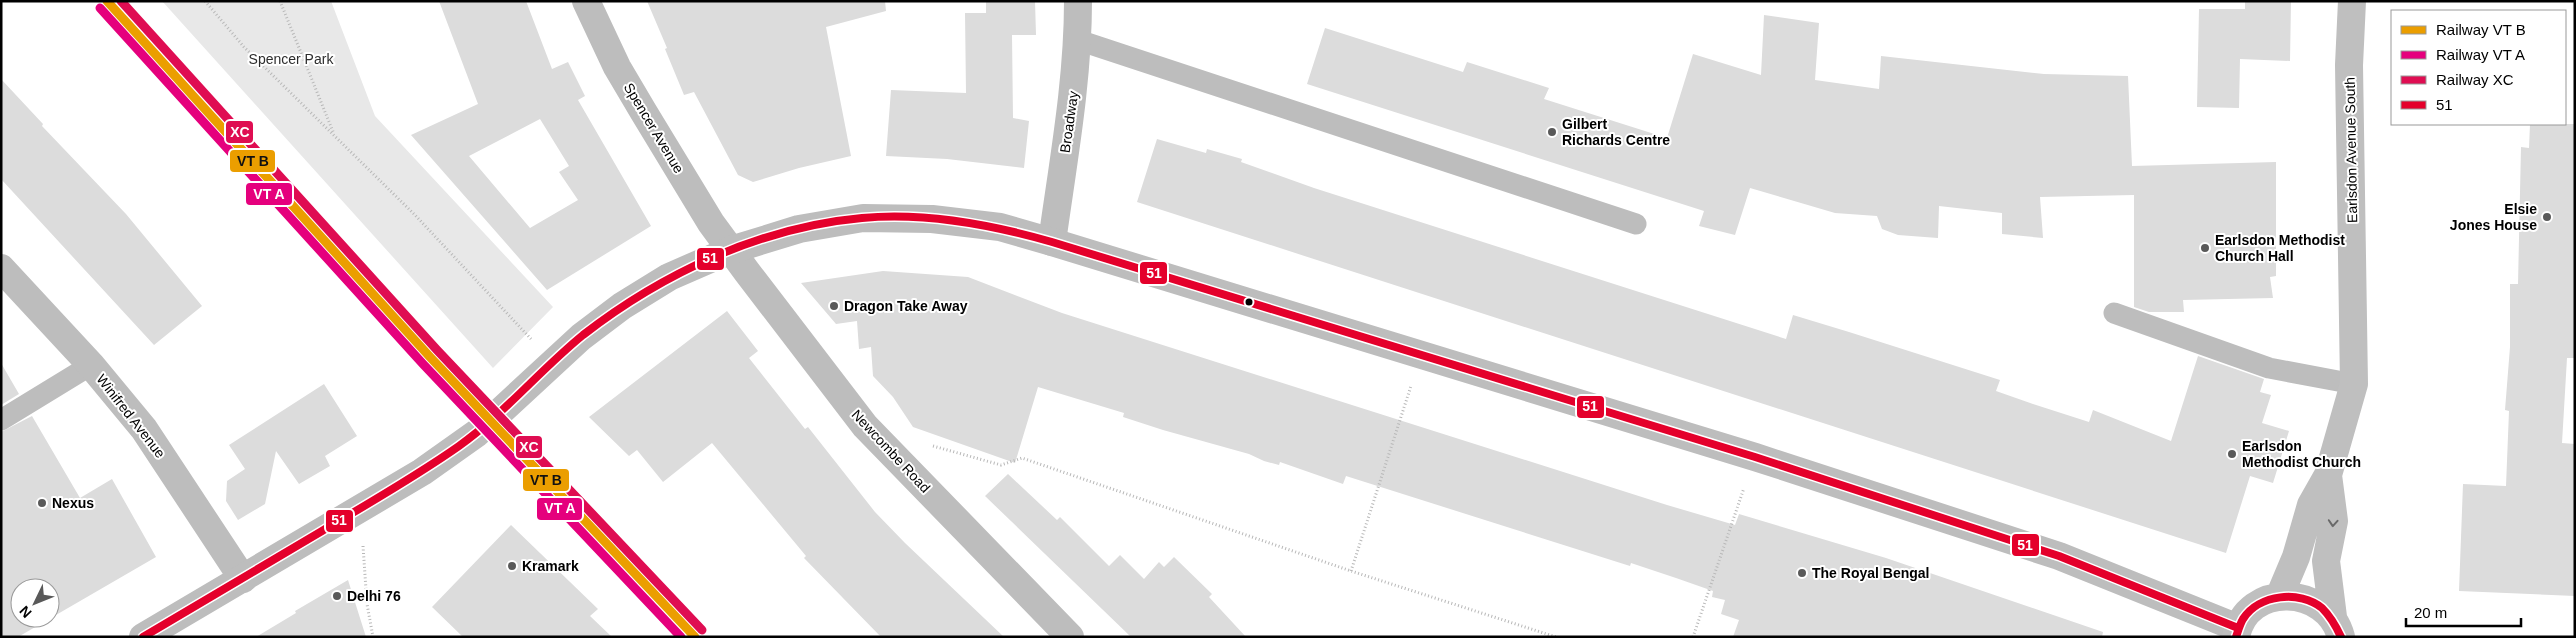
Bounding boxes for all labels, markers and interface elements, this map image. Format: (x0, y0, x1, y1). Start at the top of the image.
legend (2391, 10, 2566, 125)
text: Railway VT B (2436, 21, 2526, 38)
text: Railway VT A (2436, 46, 2525, 63)
park label: Spencer Park (249, 51, 334, 67)
text: Railway XC (2436, 71, 2514, 88)
street label: Earlsdon Avenue South (2342, 77, 2360, 223)
street label: Spencer Avenue (621, 80, 687, 176)
street label: Broadway (1057, 90, 1081, 154)
text: 51 (2436, 96, 2453, 113)
place label: Gilbert Richards Centre (1562, 116, 1670, 148)
line badge: XC (225, 120, 254, 144)
text: XC (230, 124, 250, 140)
marker: Gilbert Richards Centre (1546, 126, 1558, 138)
line badge: VT B (229, 149, 276, 173)
text: VT B (237, 153, 269, 169)
line badge: VT A (245, 182, 293, 206)
text: VT A (253, 186, 285, 202)
place label: Elsie Jones House (2450, 201, 2537, 233)
marker: Elsie Jones House (2541, 211, 2553, 223)
place label: Earlsdon Methodist Church Hall (2215, 232, 2345, 264)
marker: Earlsdon Methodist Church Hall (2199, 242, 2211, 254)
line badge: 51 (696, 247, 725, 271)
text: 51 (702, 250, 718, 266)
line badge: 51 (1139, 261, 1168, 285)
text: 51 (1146, 265, 1162, 281)
unlabelled marker (1244, 297, 1254, 307)
place label: Dragon Take Away (844, 298, 968, 314)
marker: Dragon Take Away (828, 300, 840, 312)
street label: Winifred Avenue (93, 371, 169, 461)
line badge: 51 (1576, 395, 1605, 419)
text: 51 (1582, 398, 1598, 414)
street label: Newcombe Road (849, 406, 933, 496)
line badge: XC (515, 435, 543, 459)
place label: Earlsdon Methodist Church (2242, 438, 2361, 470)
text: XC (519, 439, 539, 455)
marker: Earlsdon Methodist Church (2226, 448, 2238, 460)
line badge: VT B (522, 468, 570, 492)
text: VT B (530, 472, 562, 488)
place label: Nexus (52, 495, 94, 511)
marker: Nexus (36, 497, 48, 509)
line badge: VT A (536, 497, 583, 521)
text: VT A (544, 500, 576, 516)
line badge: 51 (325, 509, 354, 533)
text: 51 (331, 512, 347, 528)
one-way arrow (2327, 519, 2338, 527)
line badge: 51 (2011, 533, 2040, 557)
text: 51 (2017, 537, 2033, 553)
place label: Kramark (522, 558, 579, 574)
marker: Kramark (506, 560, 518, 572)
place label: The Royal Bengal (1812, 565, 1929, 581)
marker: The Royal Bengal (1796, 567, 1808, 579)
north arrow (10, 578, 60, 628)
place label: Delhi 76 (347, 588, 401, 604)
marker: Delhi 76 (331, 590, 343, 602)
scale bar (2406, 596, 2521, 628)
text: N (16, 603, 35, 621)
text: 20 m (2414, 604, 2447, 621)

